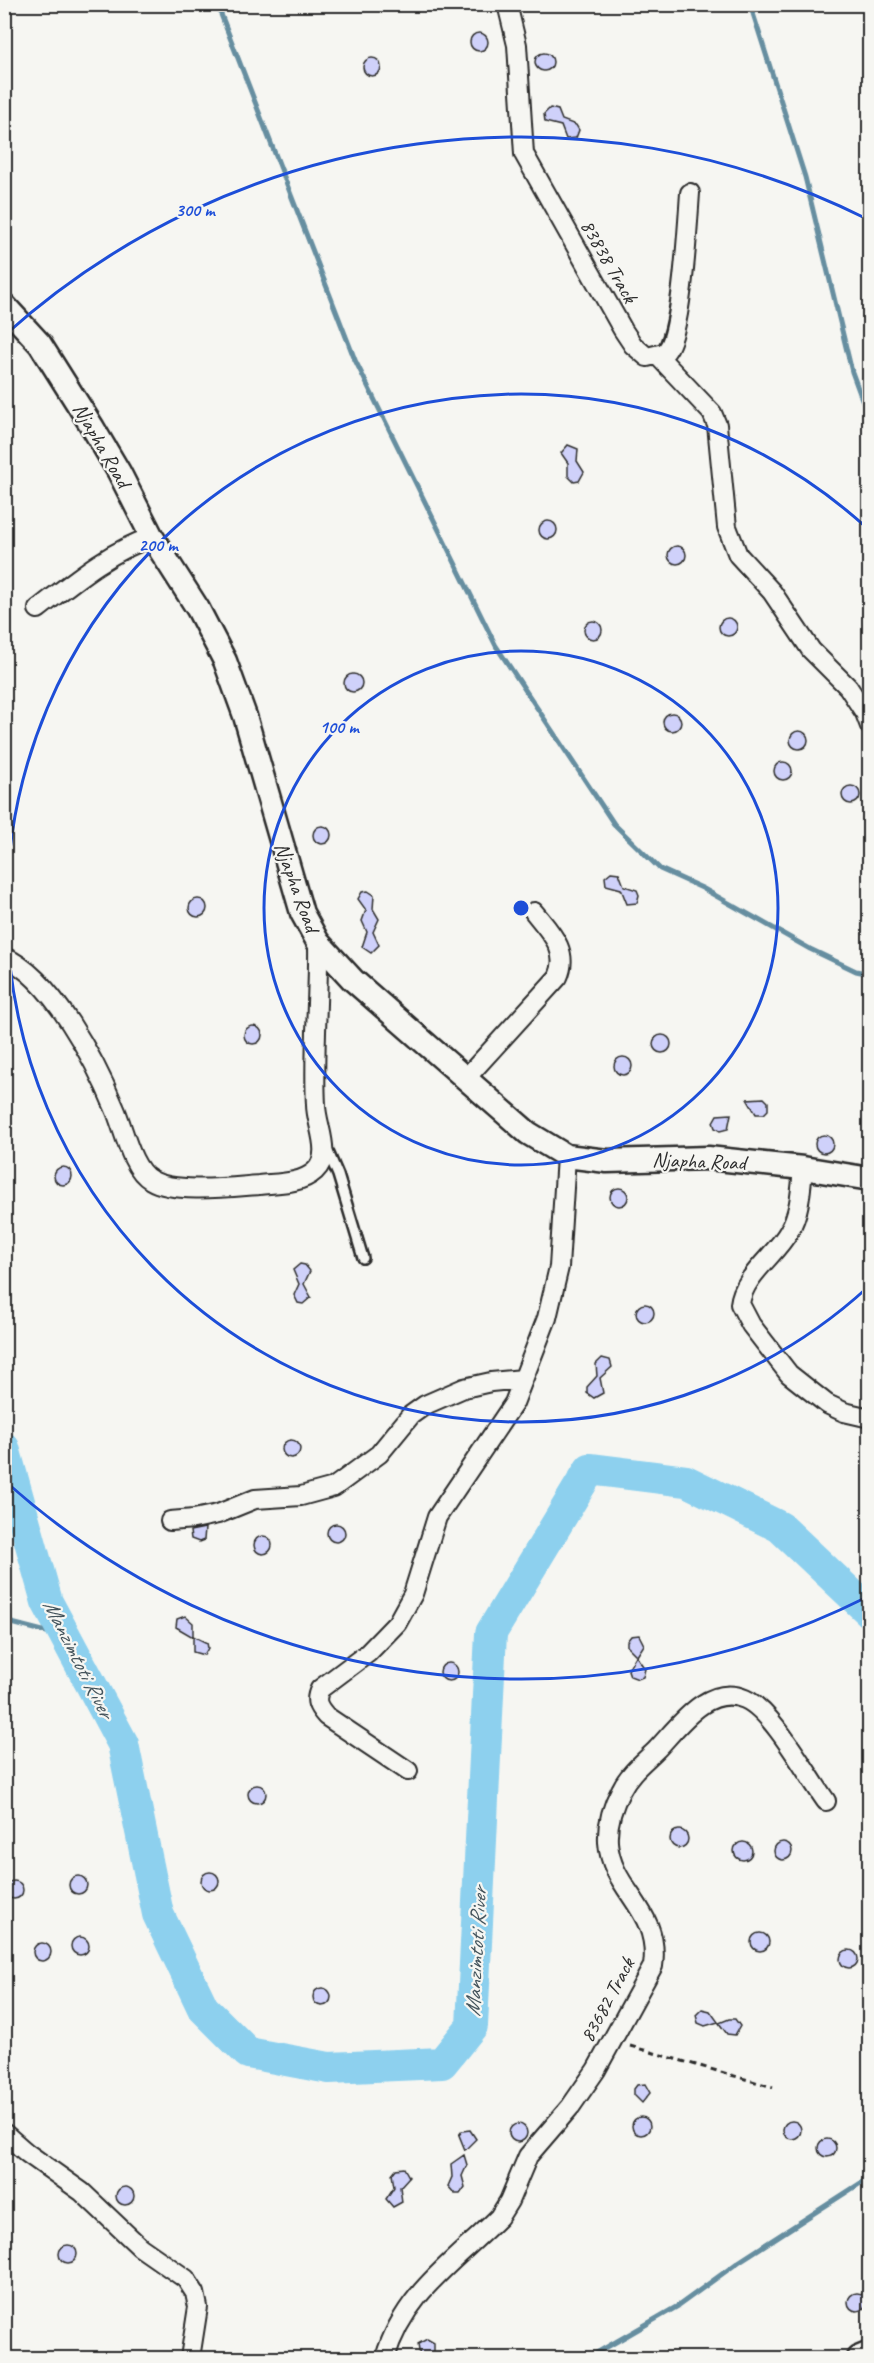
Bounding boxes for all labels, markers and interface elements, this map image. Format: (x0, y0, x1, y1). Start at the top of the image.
text: 300 m (176, 199, 216, 221)
street label: 83838 Track (575, 215, 644, 308)
street label: Njapha Road (67, 398, 138, 495)
text: 200 m (139, 534, 179, 556)
text: 100 m (320, 716, 360, 738)
street label: Njapha Road (269, 839, 326, 939)
centre of rings (511, 898, 531, 918)
street label: Njapha Road (652, 1146, 750, 1176)
water label: Manzimtoti River (36, 1595, 122, 1726)
water label: Manzimtoti River (459, 1883, 494, 2017)
street label: 83682 Track (574, 1952, 641, 2047)

